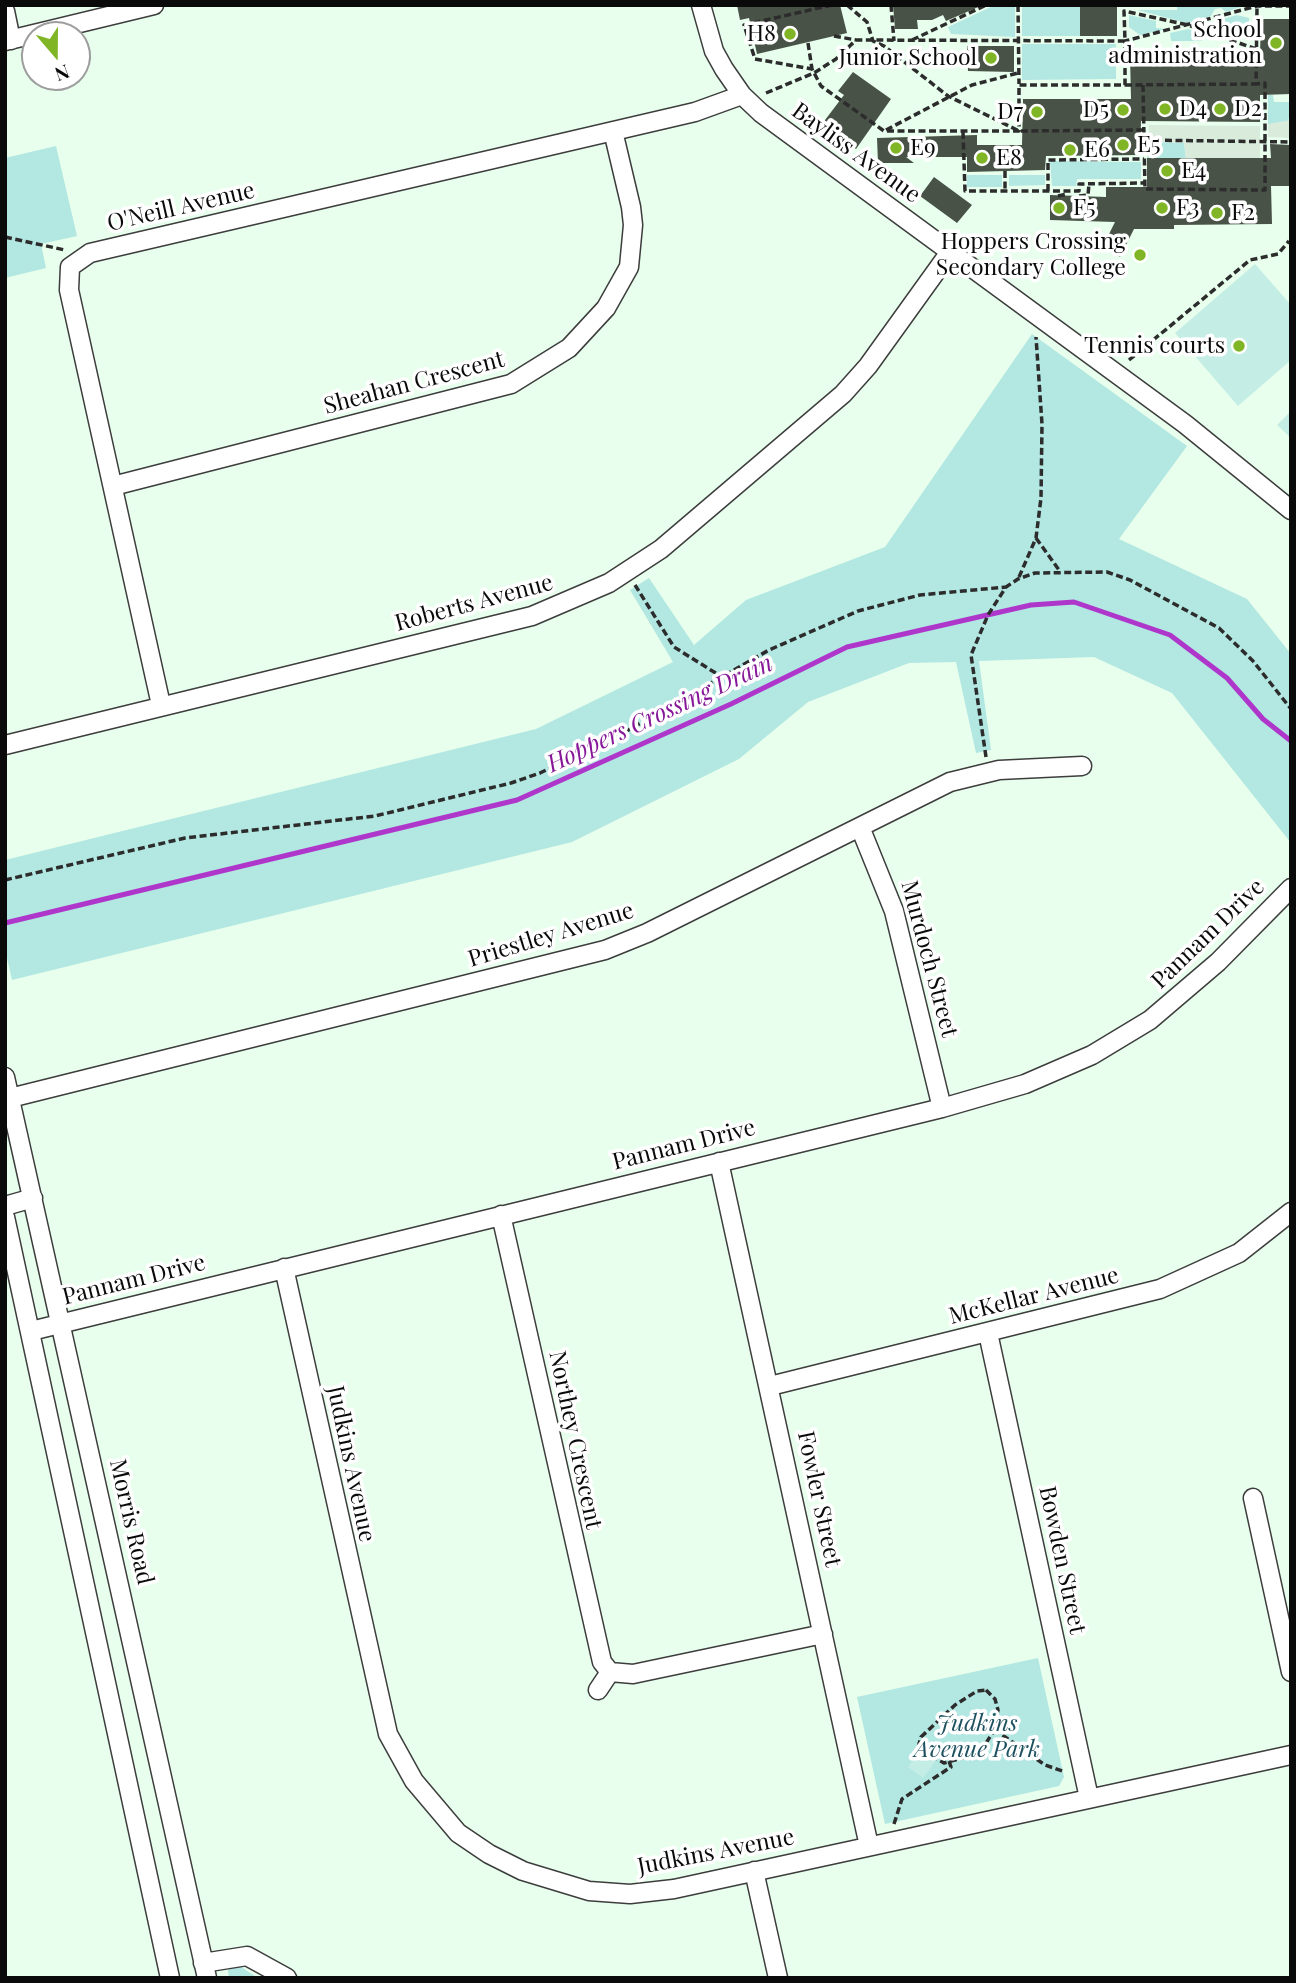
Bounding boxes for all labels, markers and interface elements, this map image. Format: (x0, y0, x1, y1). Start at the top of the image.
place label: School administration (1108, 16, 1262, 70)
place label: H8 (747, 20, 776, 48)
north arrow (21, 21, 91, 91)
marker: H8 (782, 26, 798, 42)
marker: School administration (1268, 35, 1284, 51)
place label: Junior School (839, 44, 977, 72)
marker: Junior School (983, 50, 999, 66)
text: N (52, 59, 73, 88)
place label: D4 (1179, 95, 1207, 123)
place label: D2 (1234, 95, 1262, 123)
place label: D5 (1083, 96, 1109, 124)
street label: Bayliss Avenue (786, 97, 926, 209)
place label: D7 (997, 98, 1023, 126)
marker: D4 (1157, 101, 1173, 117)
marker: D2 (1212, 101, 1228, 117)
marker: D5 (1115, 102, 1131, 118)
marker: D7 (1029, 104, 1045, 120)
place label: E5 (1137, 131, 1161, 159)
place label: E9 (910, 134, 936, 162)
place label: E6 (1084, 136, 1110, 164)
marker: E5 (1115, 137, 1131, 153)
marker: E9 (888, 140, 904, 156)
marker: E6 (1062, 142, 1078, 158)
place label: E8 (996, 144, 1022, 172)
marker: E8 (974, 150, 990, 166)
place label: E4 (1181, 157, 1206, 185)
marker: E4 (1159, 163, 1175, 179)
street label: O'Neill Avenue (105, 177, 257, 237)
place label: F5 (1073, 194, 1096, 222)
place label: F3 (1176, 194, 1199, 222)
place label: F2 (1231, 199, 1255, 227)
marker: F5 (1051, 200, 1067, 216)
marker: F3 (1154, 200, 1170, 216)
marker: F2 (1209, 205, 1225, 221)
place label: Hoppers Crossing Secondary College (936, 228, 1126, 282)
marker: Hoppers Crossing Secondary College (1132, 247, 1148, 263)
place label: Tennis courts (1084, 332, 1225, 360)
marker: Tennis courts (1231, 338, 1247, 354)
street label: Sheahan Crescent (321, 346, 507, 420)
street label: Roberts Avenue (392, 569, 556, 637)
water label: Hoppers Crossing Drain (542, 649, 778, 779)
street label: Pannam Drive (1146, 873, 1270, 995)
street label: Murdoch Street (895, 878, 963, 1040)
street label: Priestley Avenue (465, 897, 637, 973)
street label: Pannam Drive (610, 1114, 758, 1176)
street label: Pannam Drive (60, 1249, 208, 1311)
street label: McKellar Avenue (946, 1262, 1122, 1330)
street label: Northey Crescent (543, 1348, 607, 1532)
street label: Judkins Avenue (321, 1383, 381, 1545)
street label: Fowler Street (791, 1429, 847, 1569)
street label: Morris Road (103, 1457, 159, 1587)
street label: Bowden Street (1033, 1484, 1091, 1636)
park label: Judkins Avenue Park (914, 1710, 1040, 1764)
street label: Judkins Avenue (635, 1823, 797, 1881)

